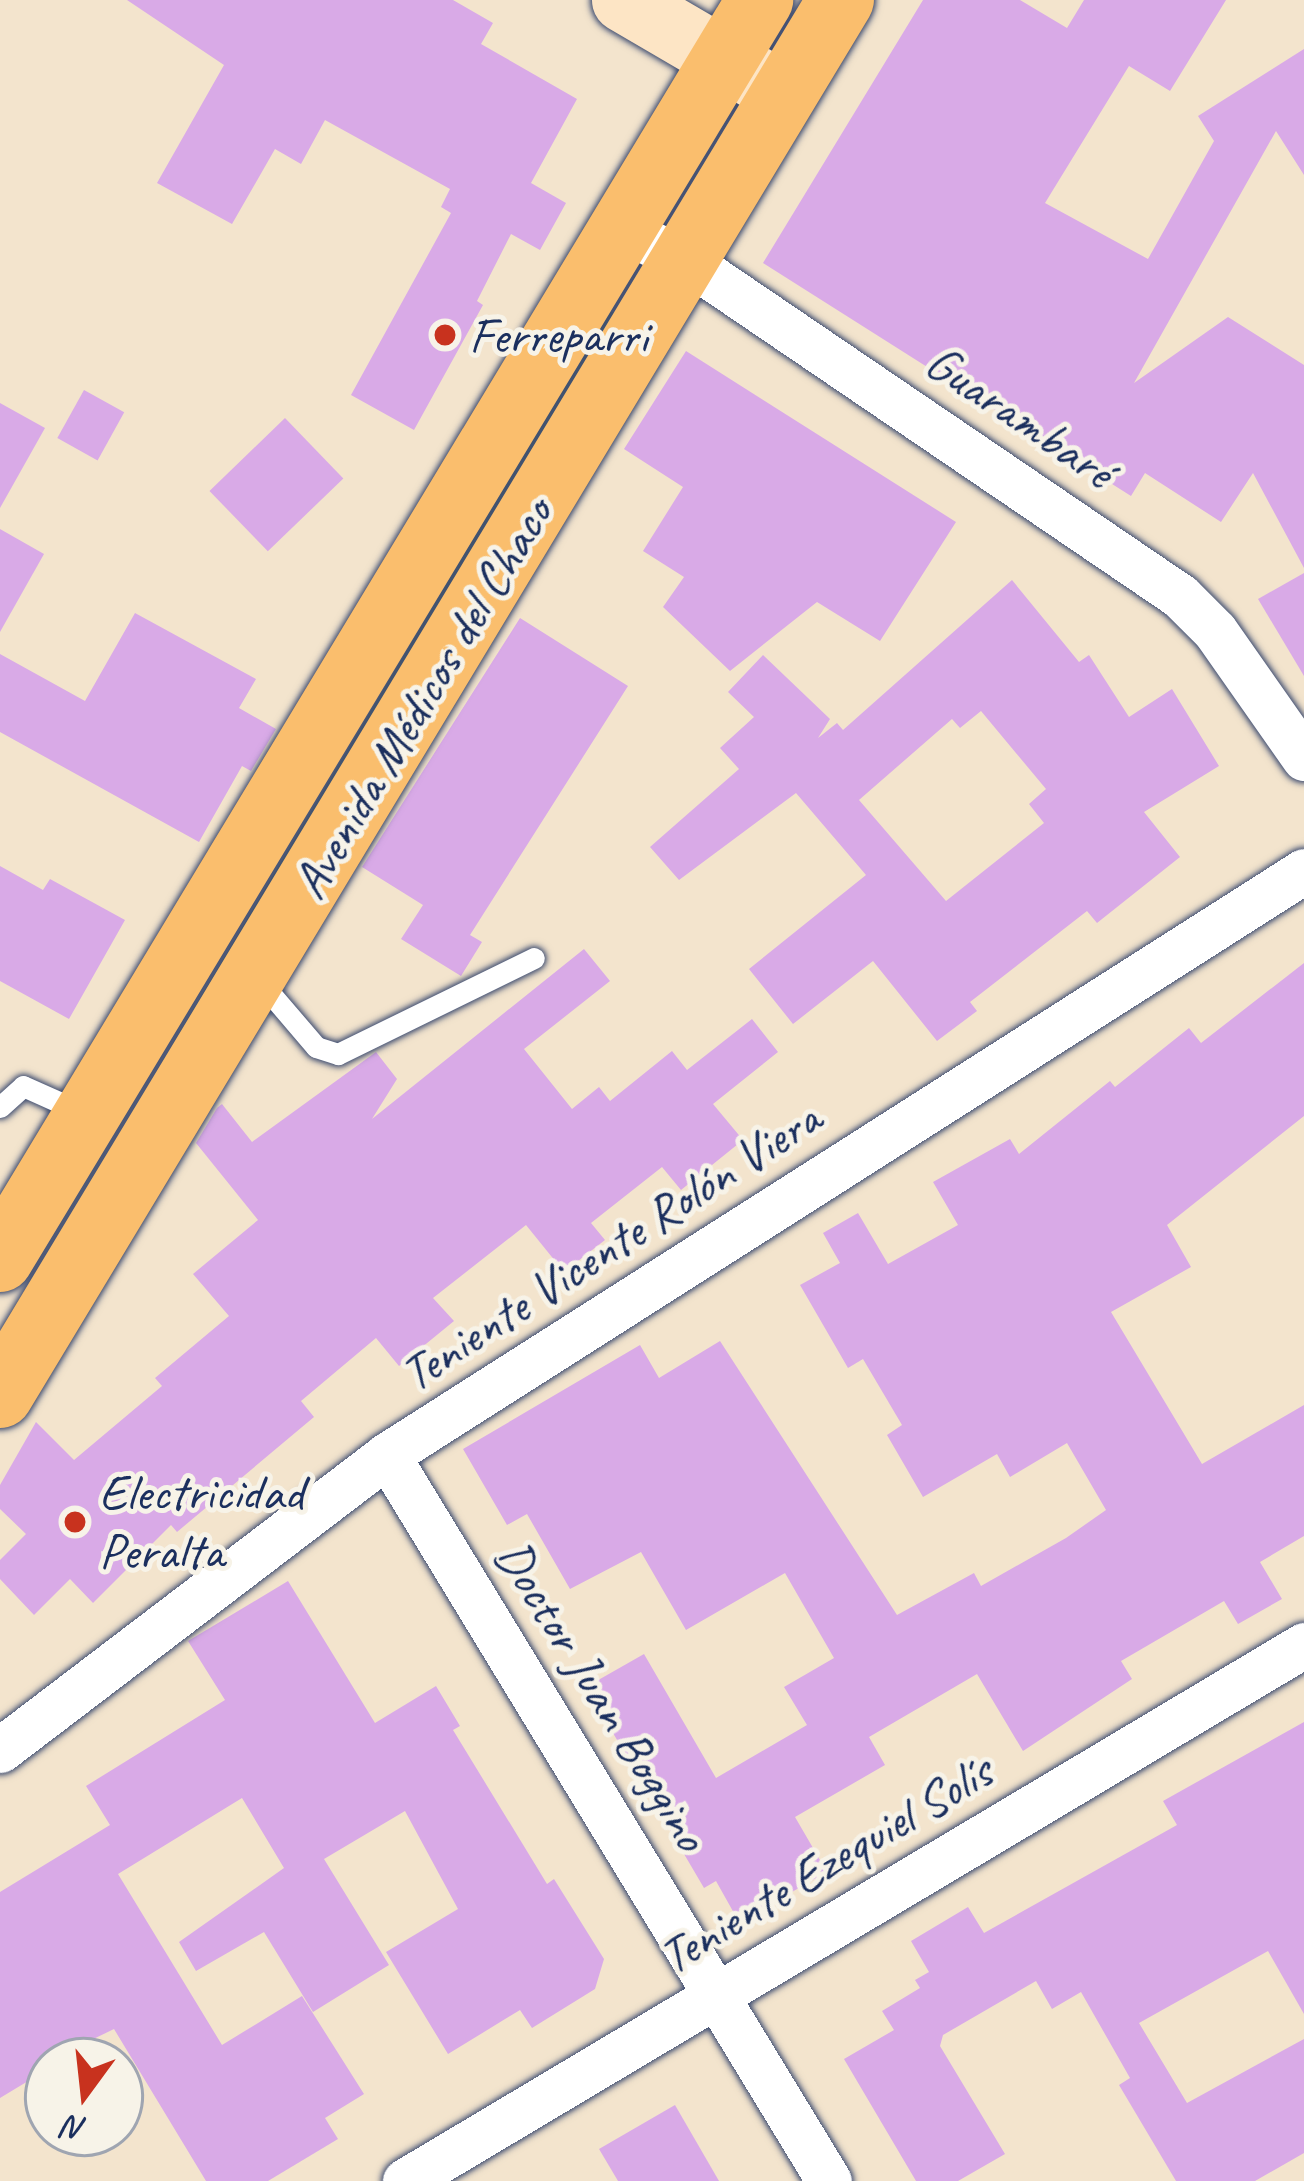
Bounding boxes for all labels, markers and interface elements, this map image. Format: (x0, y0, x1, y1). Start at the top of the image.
place label: Ferreparri (469, 304, 648, 366)
marker: Ferreparri (432, 322, 458, 348)
street label: Guarambaré (914, 331, 1126, 501)
street label: Avenida Médicos del Chaco (278, 487, 566, 909)
street label: Teniente Vicente Rolón Viera (389, 1087, 831, 1405)
place label: Electricidad Peralta (99, 1462, 304, 1582)
marker: Electricidad Peralta (62, 1509, 88, 1535)
street label: Doctor Juan Boggino (483, 1529, 721, 1861)
street label: Teniente Ezequiel Solís (648, 1741, 1002, 1987)
north arrow (24, 2037, 144, 2157)
text: N (60, 2106, 91, 2152)

